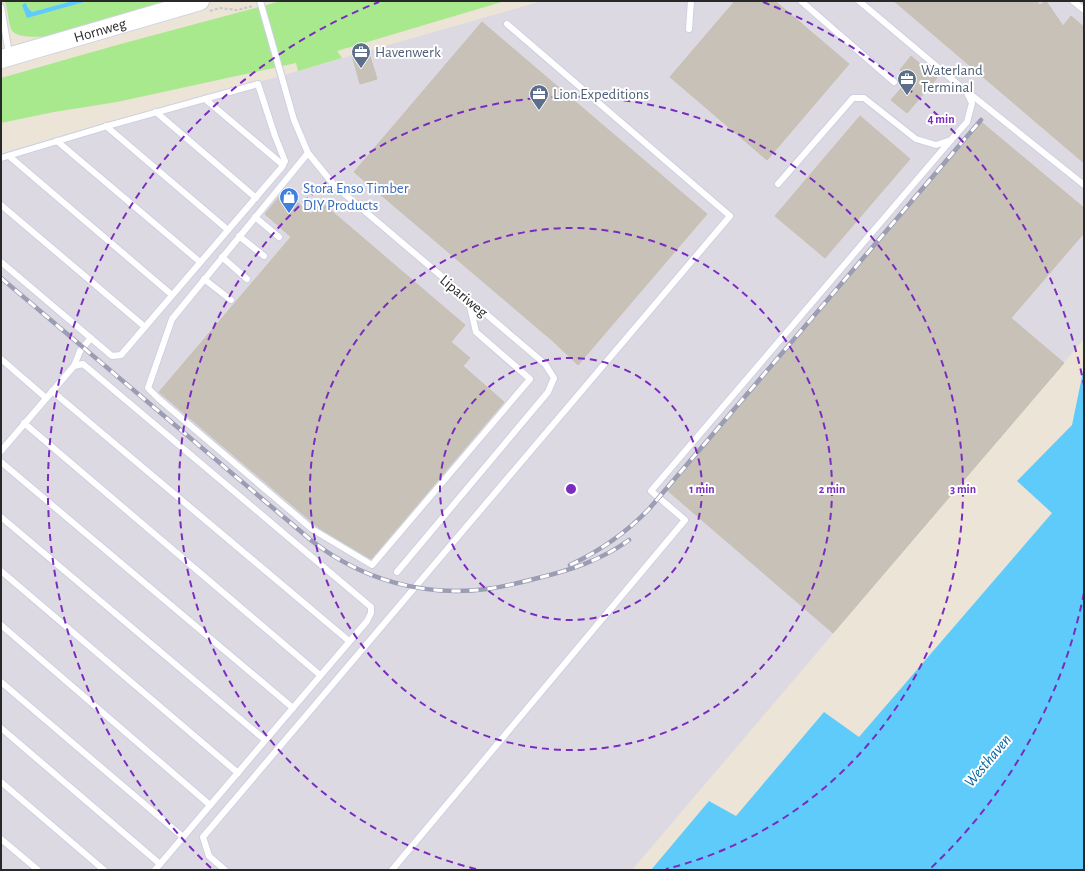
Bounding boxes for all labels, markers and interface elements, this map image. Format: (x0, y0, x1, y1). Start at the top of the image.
street label: Hornweg (72, 16, 128, 45)
office icon: Havenwerk (350, 41, 372, 69)
place label: Havenwerk (375, 45, 441, 60)
place label: Waterland Terminal (921, 63, 983, 95)
office icon: Waterland Terminal (896, 68, 918, 96)
office icon: Lion Expeditions (528, 83, 550, 111)
place label: Lion Expeditions (553, 87, 649, 102)
text: 4 min (927, 113, 955, 125)
place label: Stora Enso Timber DIY Products (303, 181, 409, 213)
shop icon: Stora Enso Timber DIY Products (278, 186, 300, 214)
street label: Lipariweg (437, 272, 491, 321)
centre of rings (564, 482, 578, 496)
text: 1 min (689, 483, 715, 495)
text: 2 min (819, 483, 845, 495)
text: 3 min (950, 483, 976, 495)
water label: Westhaven (961, 731, 1014, 790)

